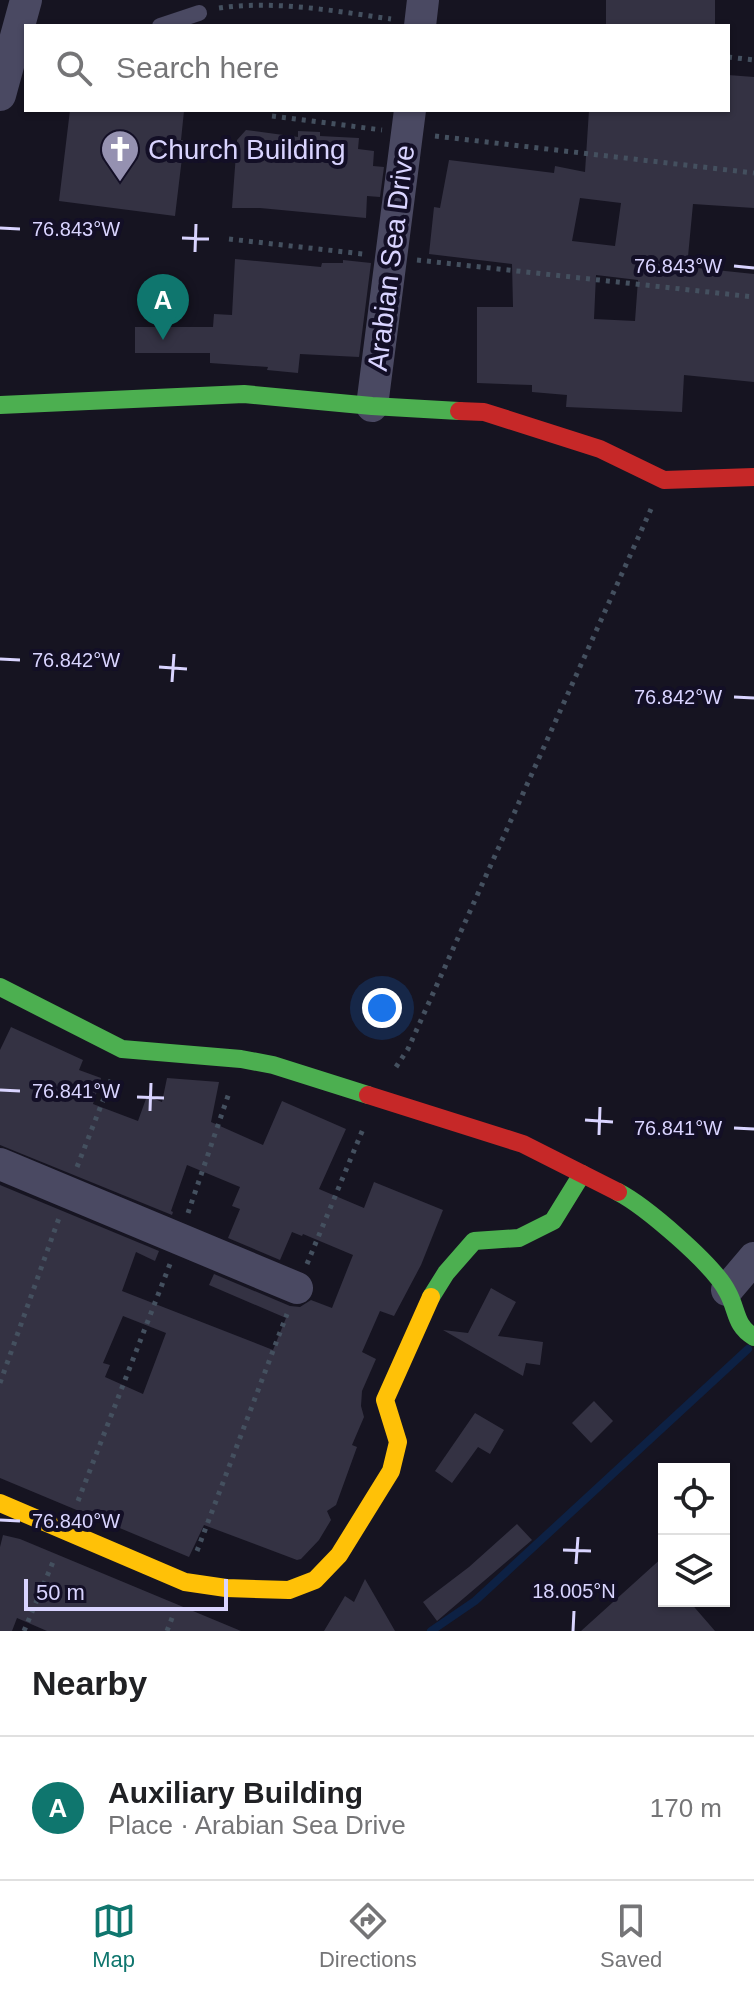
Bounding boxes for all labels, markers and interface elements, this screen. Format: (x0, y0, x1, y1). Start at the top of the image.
search box (24, 24, 730, 112)
icon: search (52, 46, 96, 90)
text: Search here (116, 51, 279, 84)
church icon: Church Building (99, 128, 141, 183)
place label: Church Building (148, 134, 346, 165)
street label: Arabian Sea Drive (362, 143, 420, 373)
text: 76.843°W (32, 218, 120, 240)
text: 76.843°W (634, 255, 722, 277)
pin: A (137, 274, 189, 340)
text: 76.842°W (32, 649, 120, 671)
text: 76.842°W (634, 686, 722, 708)
your location (362, 988, 402, 1028)
text: 76.841°W (32, 1080, 120, 1102)
text: 76.841°W (634, 1117, 722, 1139)
map controls (658, 1463, 730, 1607)
button: locate (658, 1463, 730, 1535)
text: 76.840°W (32, 1510, 120, 1532)
button: layers (658, 1535, 730, 1607)
scale bar (24, 1575, 228, 1611)
text: 50 m (36, 1580, 85, 1605)
text: 18.005°N (532, 1580, 616, 1602)
text: Nearby (32, 1664, 147, 1702)
text: Auxiliary Building (108, 1776, 363, 1809)
text: A (49, 1793, 67, 1823)
text: 170 m (650, 1793, 722, 1823)
text: Place · Arabian Sea Drive (108, 1810, 406, 1840)
tab: Map (92, 1899, 136, 1973)
tab: Directions (319, 1899, 417, 1973)
tab: Saved (600, 1899, 662, 1973)

